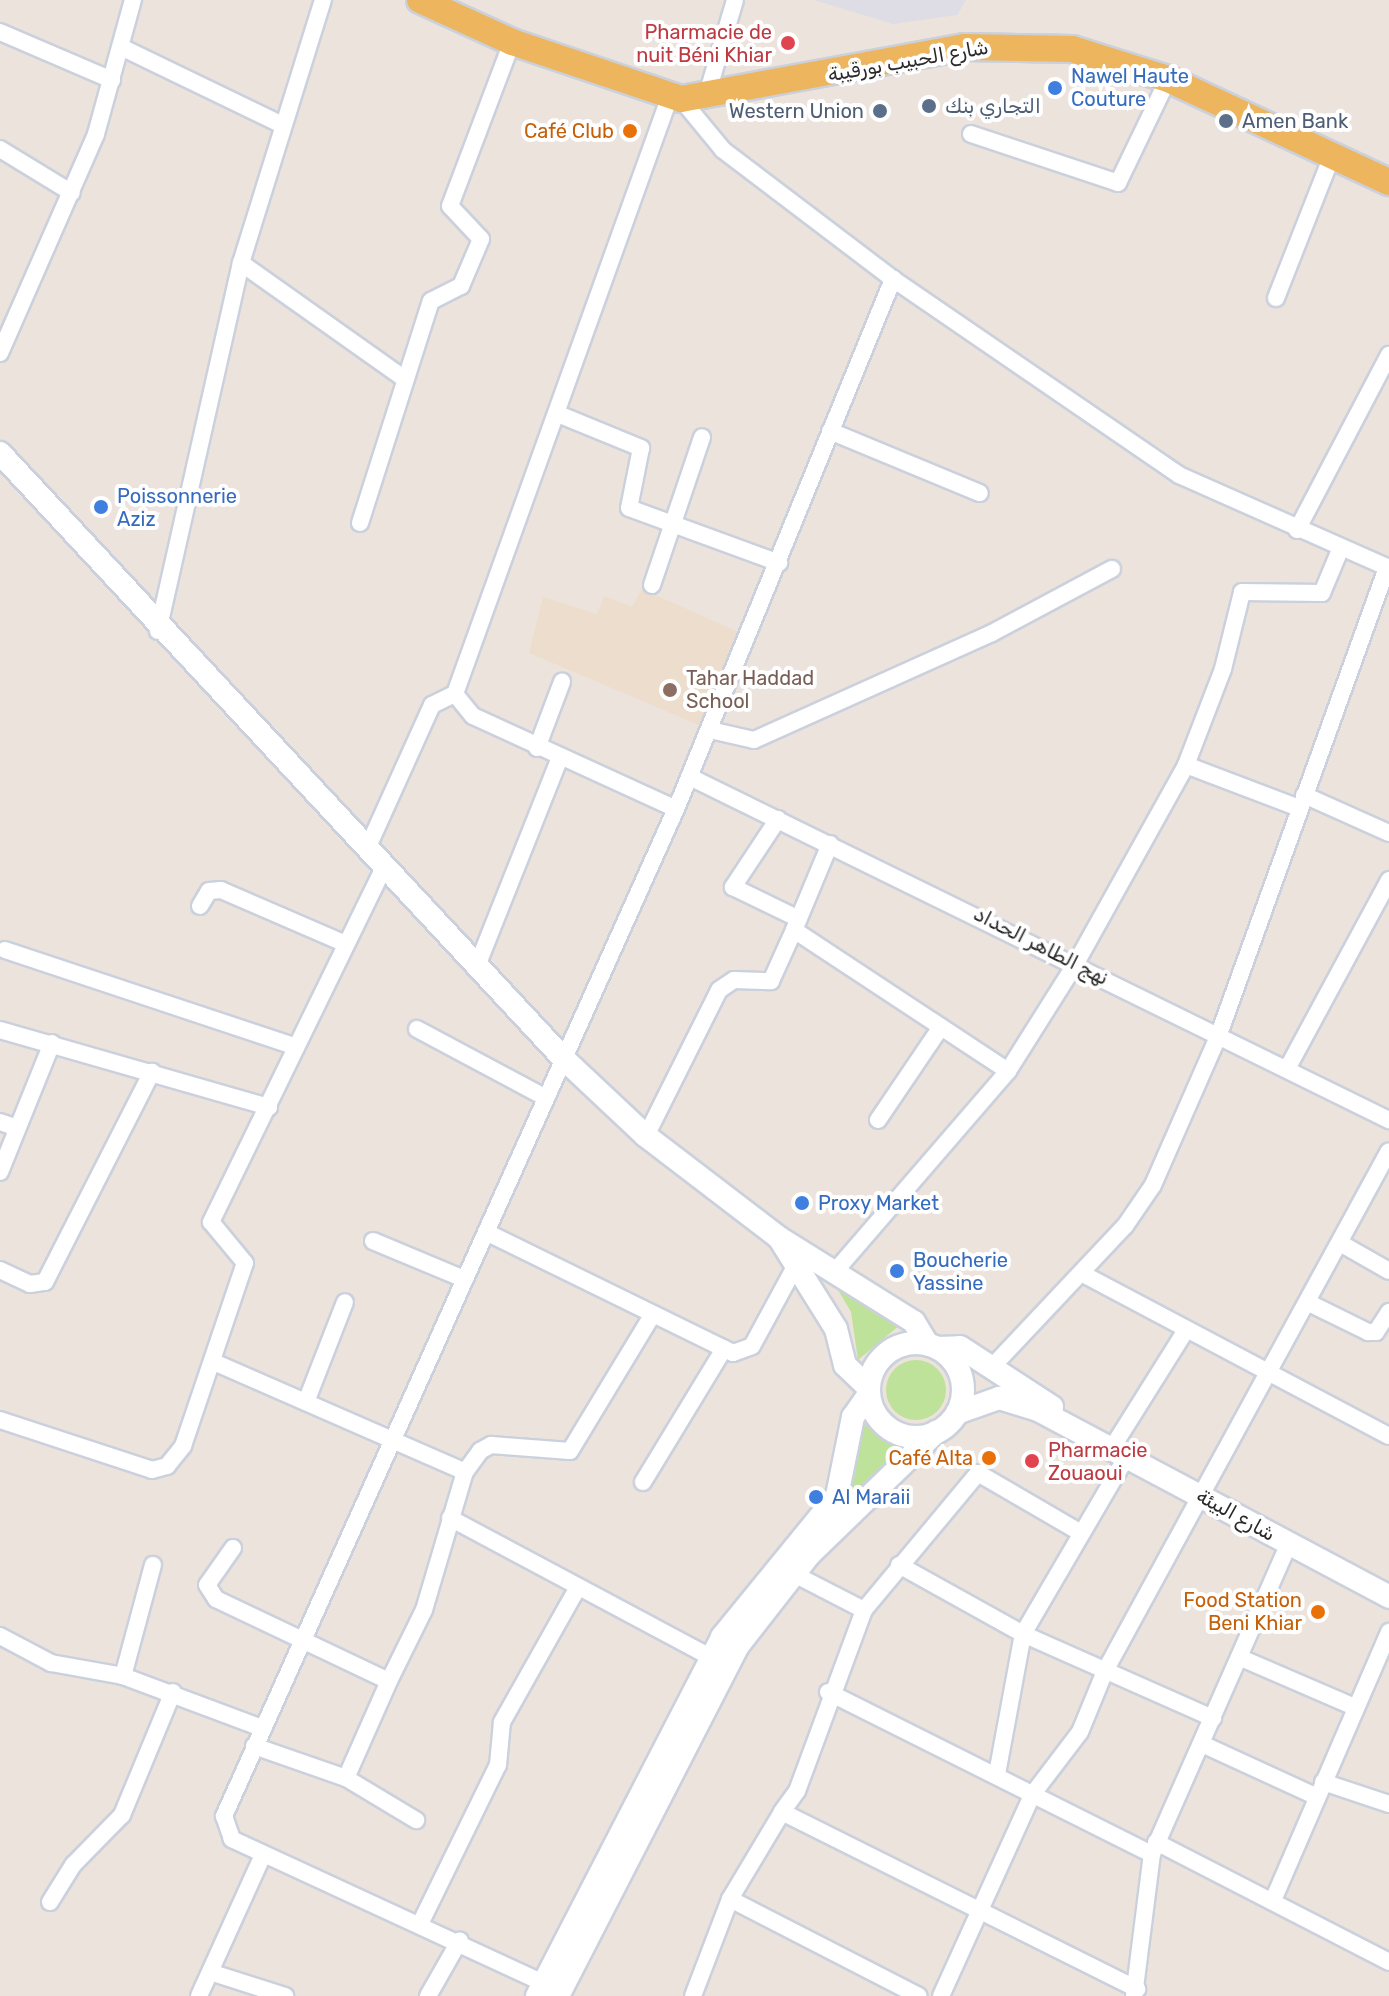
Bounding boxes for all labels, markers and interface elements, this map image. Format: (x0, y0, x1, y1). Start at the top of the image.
place label: Pharmacie de nuit Béni Khiar (636, 20, 772, 67)
marker: Pharmacie de nuit Béni Khiar (779, 34, 797, 52)
street label: شارع الحبيب بورقيبة (826, 35, 990, 87)
place label: Nawel Haute Couture (1071, 64, 1189, 111)
marker: Nawel Haute Couture (1046, 79, 1064, 97)
place label: التجاري بنك (945, 94, 1041, 118)
marker: التجاري بنك (920, 97, 938, 115)
place label: Western Union (729, 99, 864, 123)
marker: Western Union (871, 102, 889, 120)
place label: Amen Bank (1242, 109, 1348, 133)
marker: Amen Bank (1217, 112, 1235, 130)
place label: Café Club (524, 119, 614, 143)
marker: Café Club (621, 122, 639, 140)
place label: Poissonnerie Aziz (117, 484, 237, 531)
marker: Poissonnerie Aziz (92, 498, 110, 516)
place label: Tahar Haddad School (686, 666, 815, 713)
marker: Tahar Haddad School (661, 681, 679, 699)
street label: نهج الطاهر الحداد (970, 902, 1112, 990)
place label: Proxy Market (818, 1191, 939, 1215)
marker: Proxy Market (793, 1194, 811, 1212)
place label: Boucherie Yassine (913, 1248, 1008, 1295)
marker: Boucherie Yassine (888, 1262, 906, 1280)
place label: Pharmacie Zouaoui (1048, 1438, 1148, 1485)
place label: Café Alta (888, 1446, 973, 1470)
marker: Café Alta (980, 1449, 998, 1467)
marker: Pharmacie Zouaoui (1023, 1452, 1041, 1470)
street label: شارع البيئة (1192, 1484, 1280, 1546)
place label: Al Maraii (832, 1485, 910, 1509)
marker: Al Maraii (807, 1488, 825, 1506)
place label: Food Station Beni Khiar (1183, 1588, 1302, 1635)
marker: Food Station Beni Khiar (1309, 1603, 1327, 1621)

